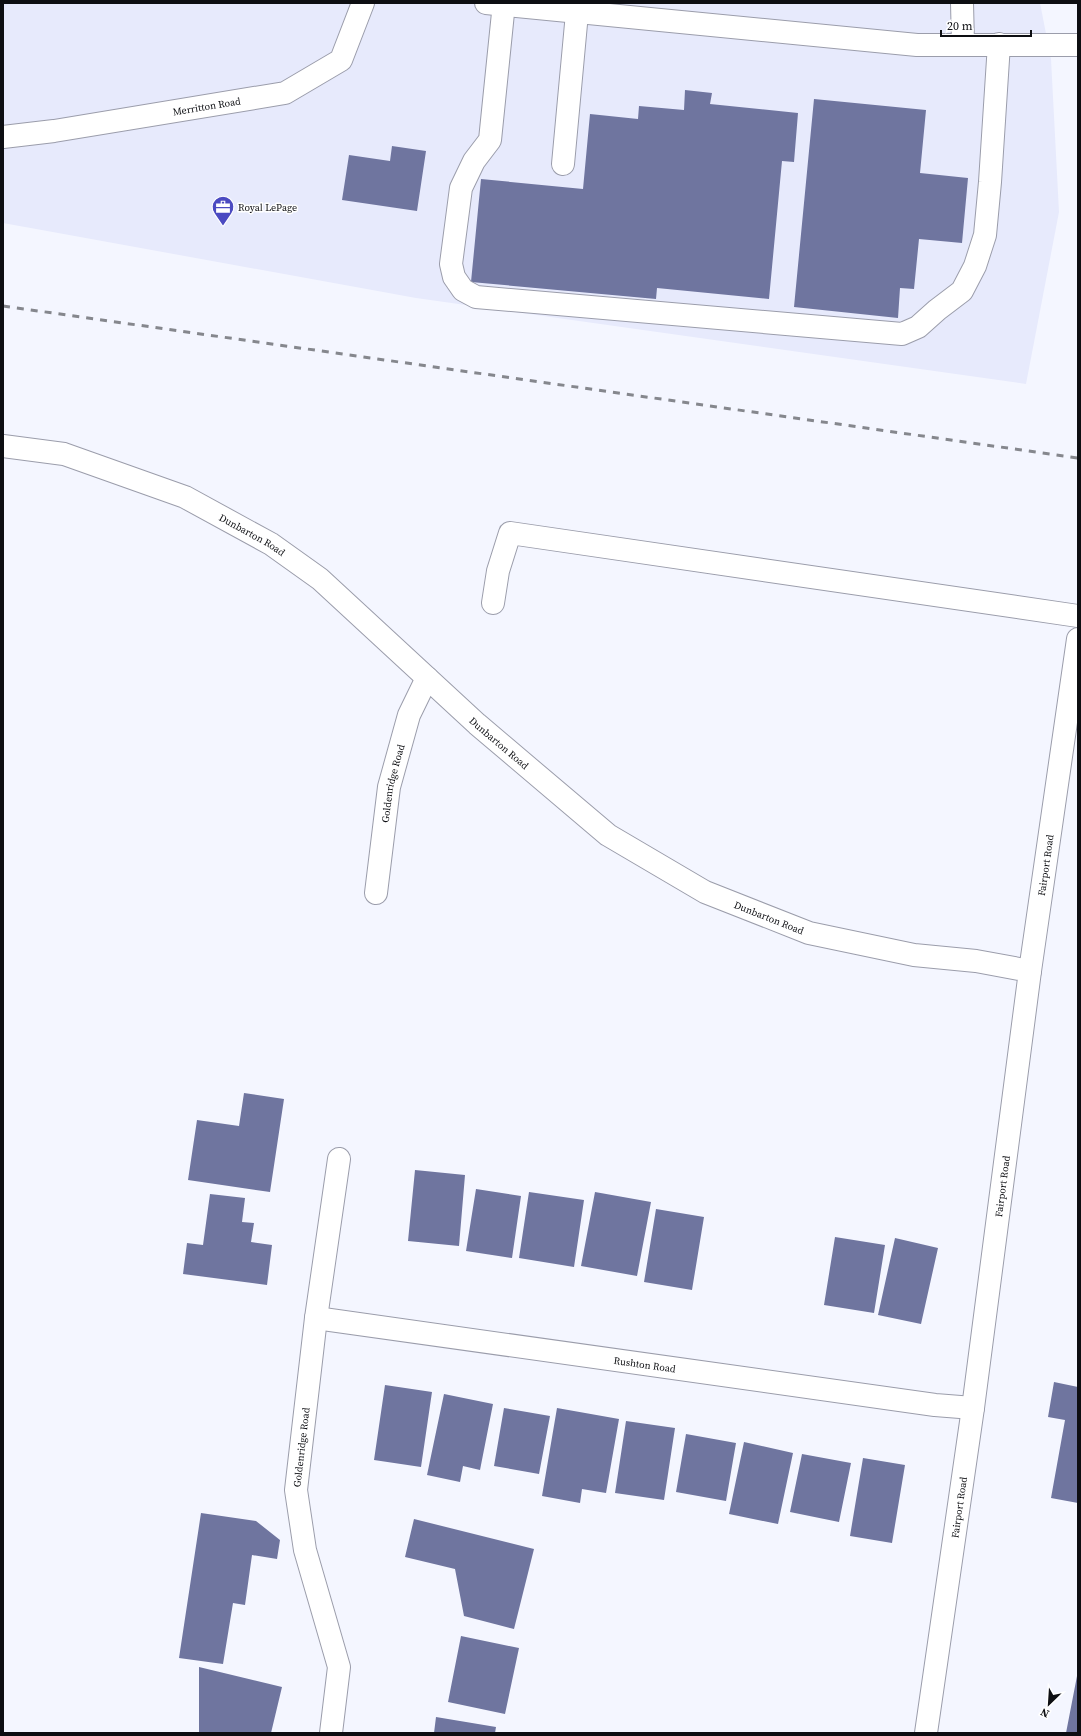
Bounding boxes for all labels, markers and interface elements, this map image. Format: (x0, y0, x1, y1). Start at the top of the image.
scale bar (941, 12, 1031, 38)
text: 20 m (947, 18, 973, 34)
street label: Merritton Road (172, 94, 242, 118)
office icon: Royal LePage (210, 194, 236, 227)
place label: Royal LePage (238, 201, 297, 214)
street label: Dunbarton Road (217, 510, 288, 559)
street label: Dunbarton Road (467, 714, 532, 772)
street label: Goldenridge Road (378, 742, 407, 823)
street label: Fairport Road (1034, 833, 1056, 897)
street label: Dunbarton Road (732, 898, 806, 937)
street label: Fairport Road (991, 1154, 1012, 1218)
street label: Rushton Road (613, 1353, 677, 1375)
street label: Goldenridge Road (290, 1406, 312, 1488)
street label: Fairport Road (948, 1476, 970, 1539)
north arrow (1029, 1684, 1069, 1724)
text: N (1038, 1704, 1052, 1721)

